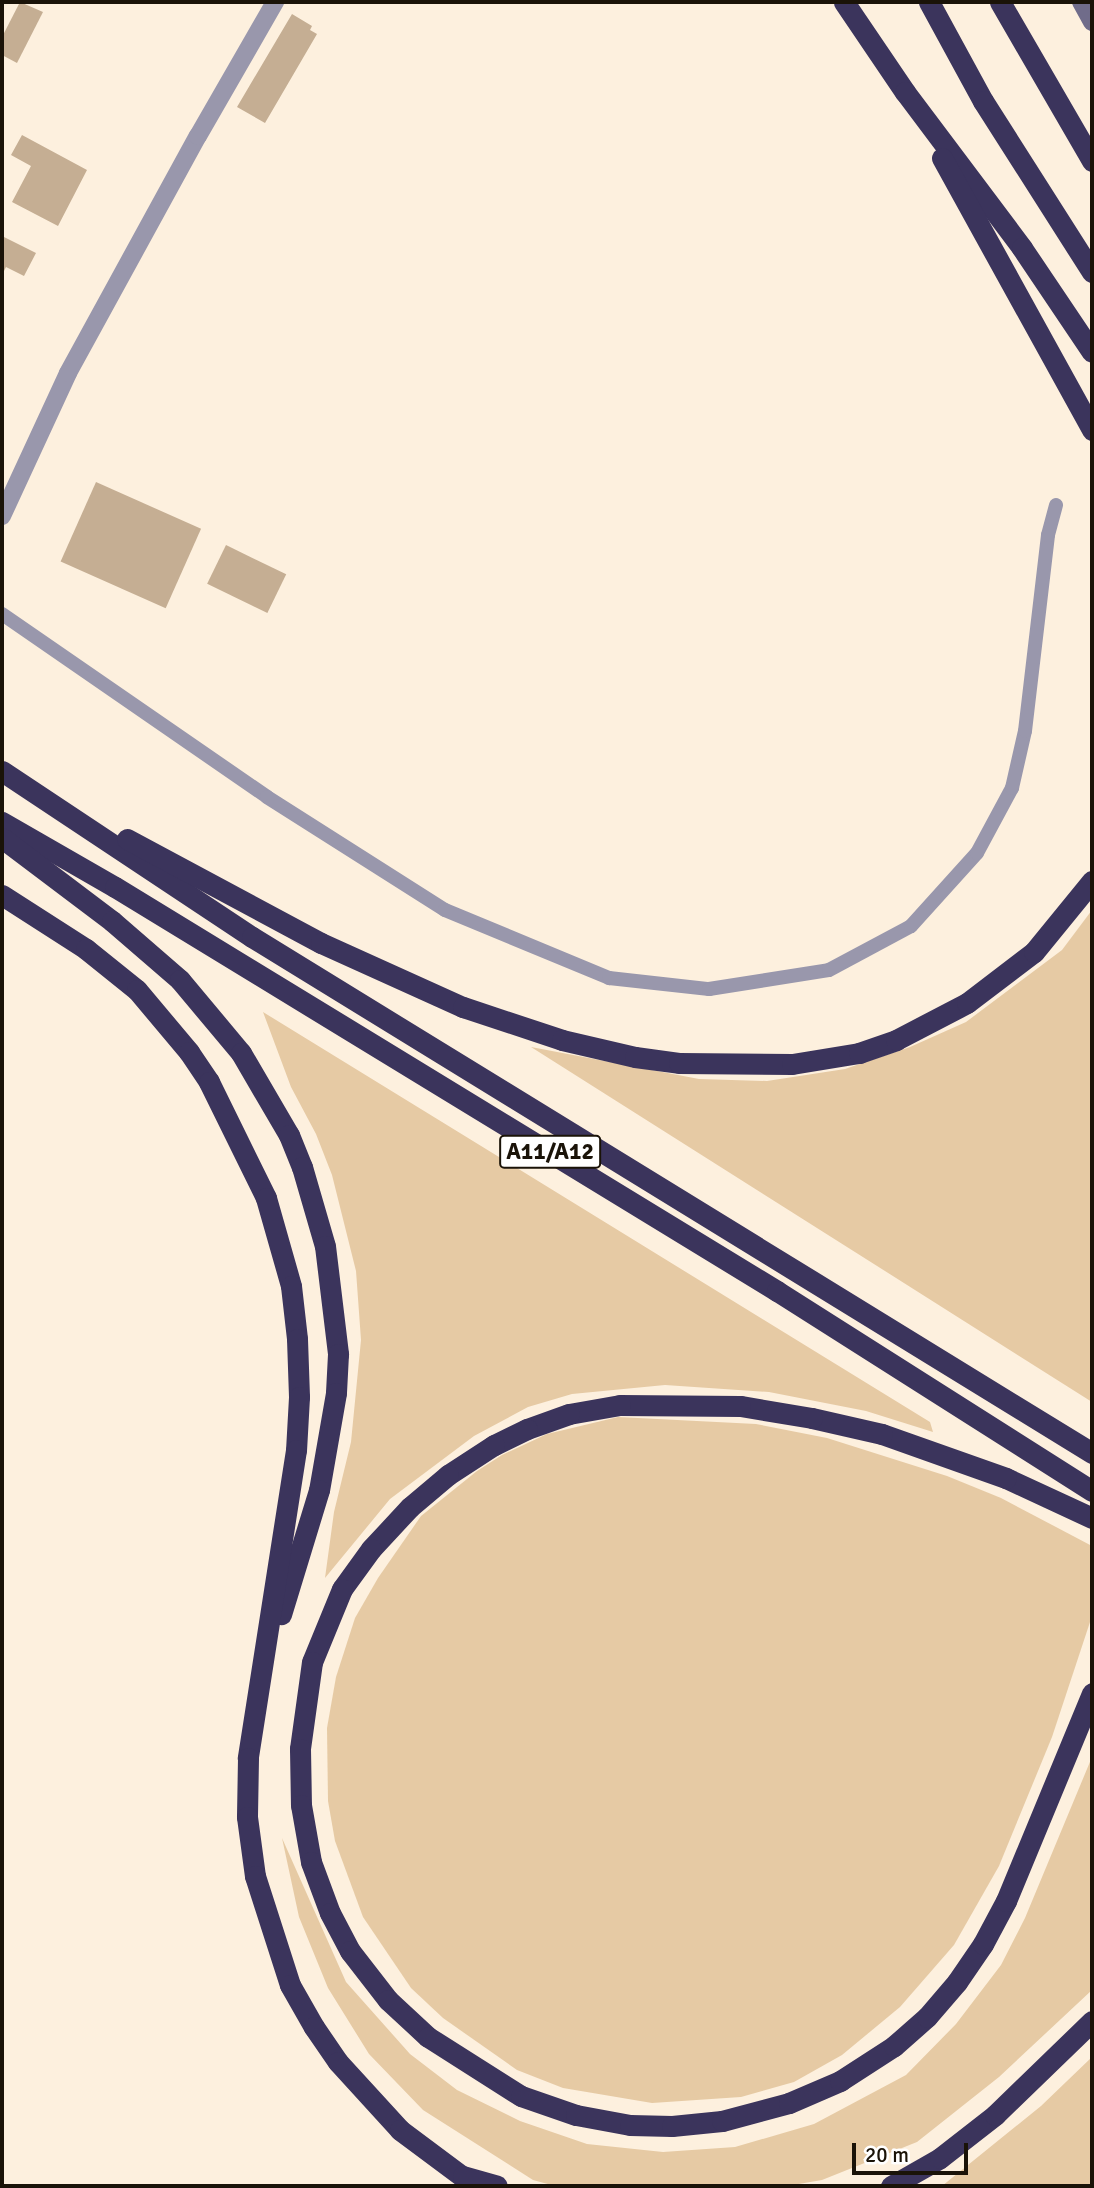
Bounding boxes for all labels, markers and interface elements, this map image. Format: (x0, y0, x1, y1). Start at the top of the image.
road number: A11/A12 (498, 1133, 602, 1172)
scale bar (856, 2128, 972, 2172)
text: 20 m (865, 2142, 909, 2168)

